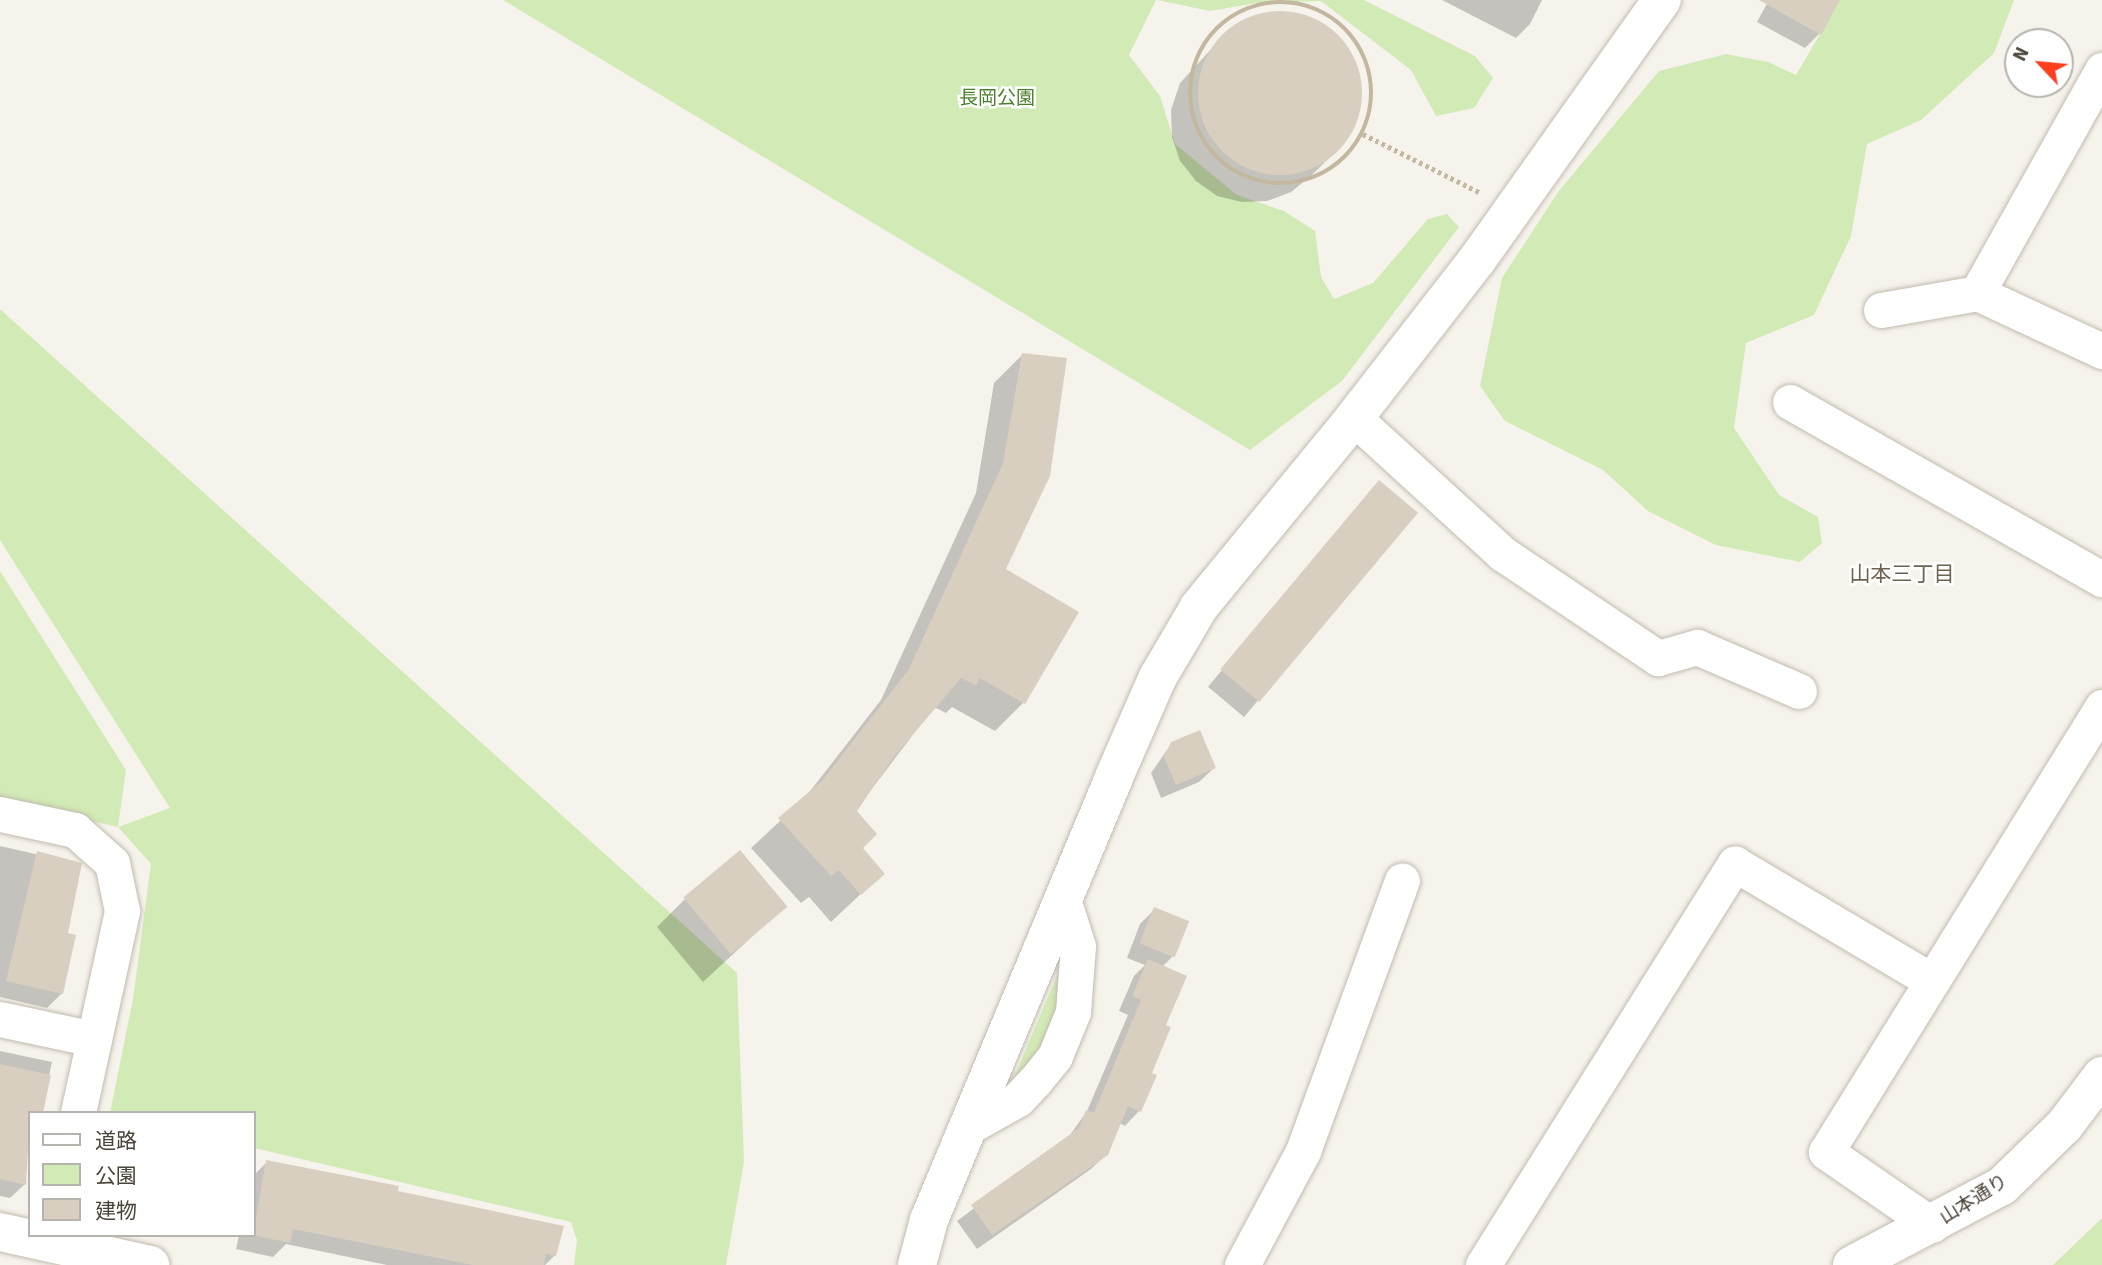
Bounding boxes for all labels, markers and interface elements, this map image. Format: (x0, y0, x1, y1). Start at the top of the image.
north arrow (2004, 28, 2074, 98)
text: N (2007, 43, 2036, 66)
park label: 長岡公園 (959, 88, 1035, 110)
district label: 山本三丁目 (1850, 561, 1954, 587)
legend (28, 1111, 256, 1237)
text: 道路 (95, 1126, 137, 1156)
text: 公園 (95, 1161, 137, 1191)
street label: 山本通り (1936, 1170, 2012, 1230)
text: 建物 (95, 1196, 137, 1226)

